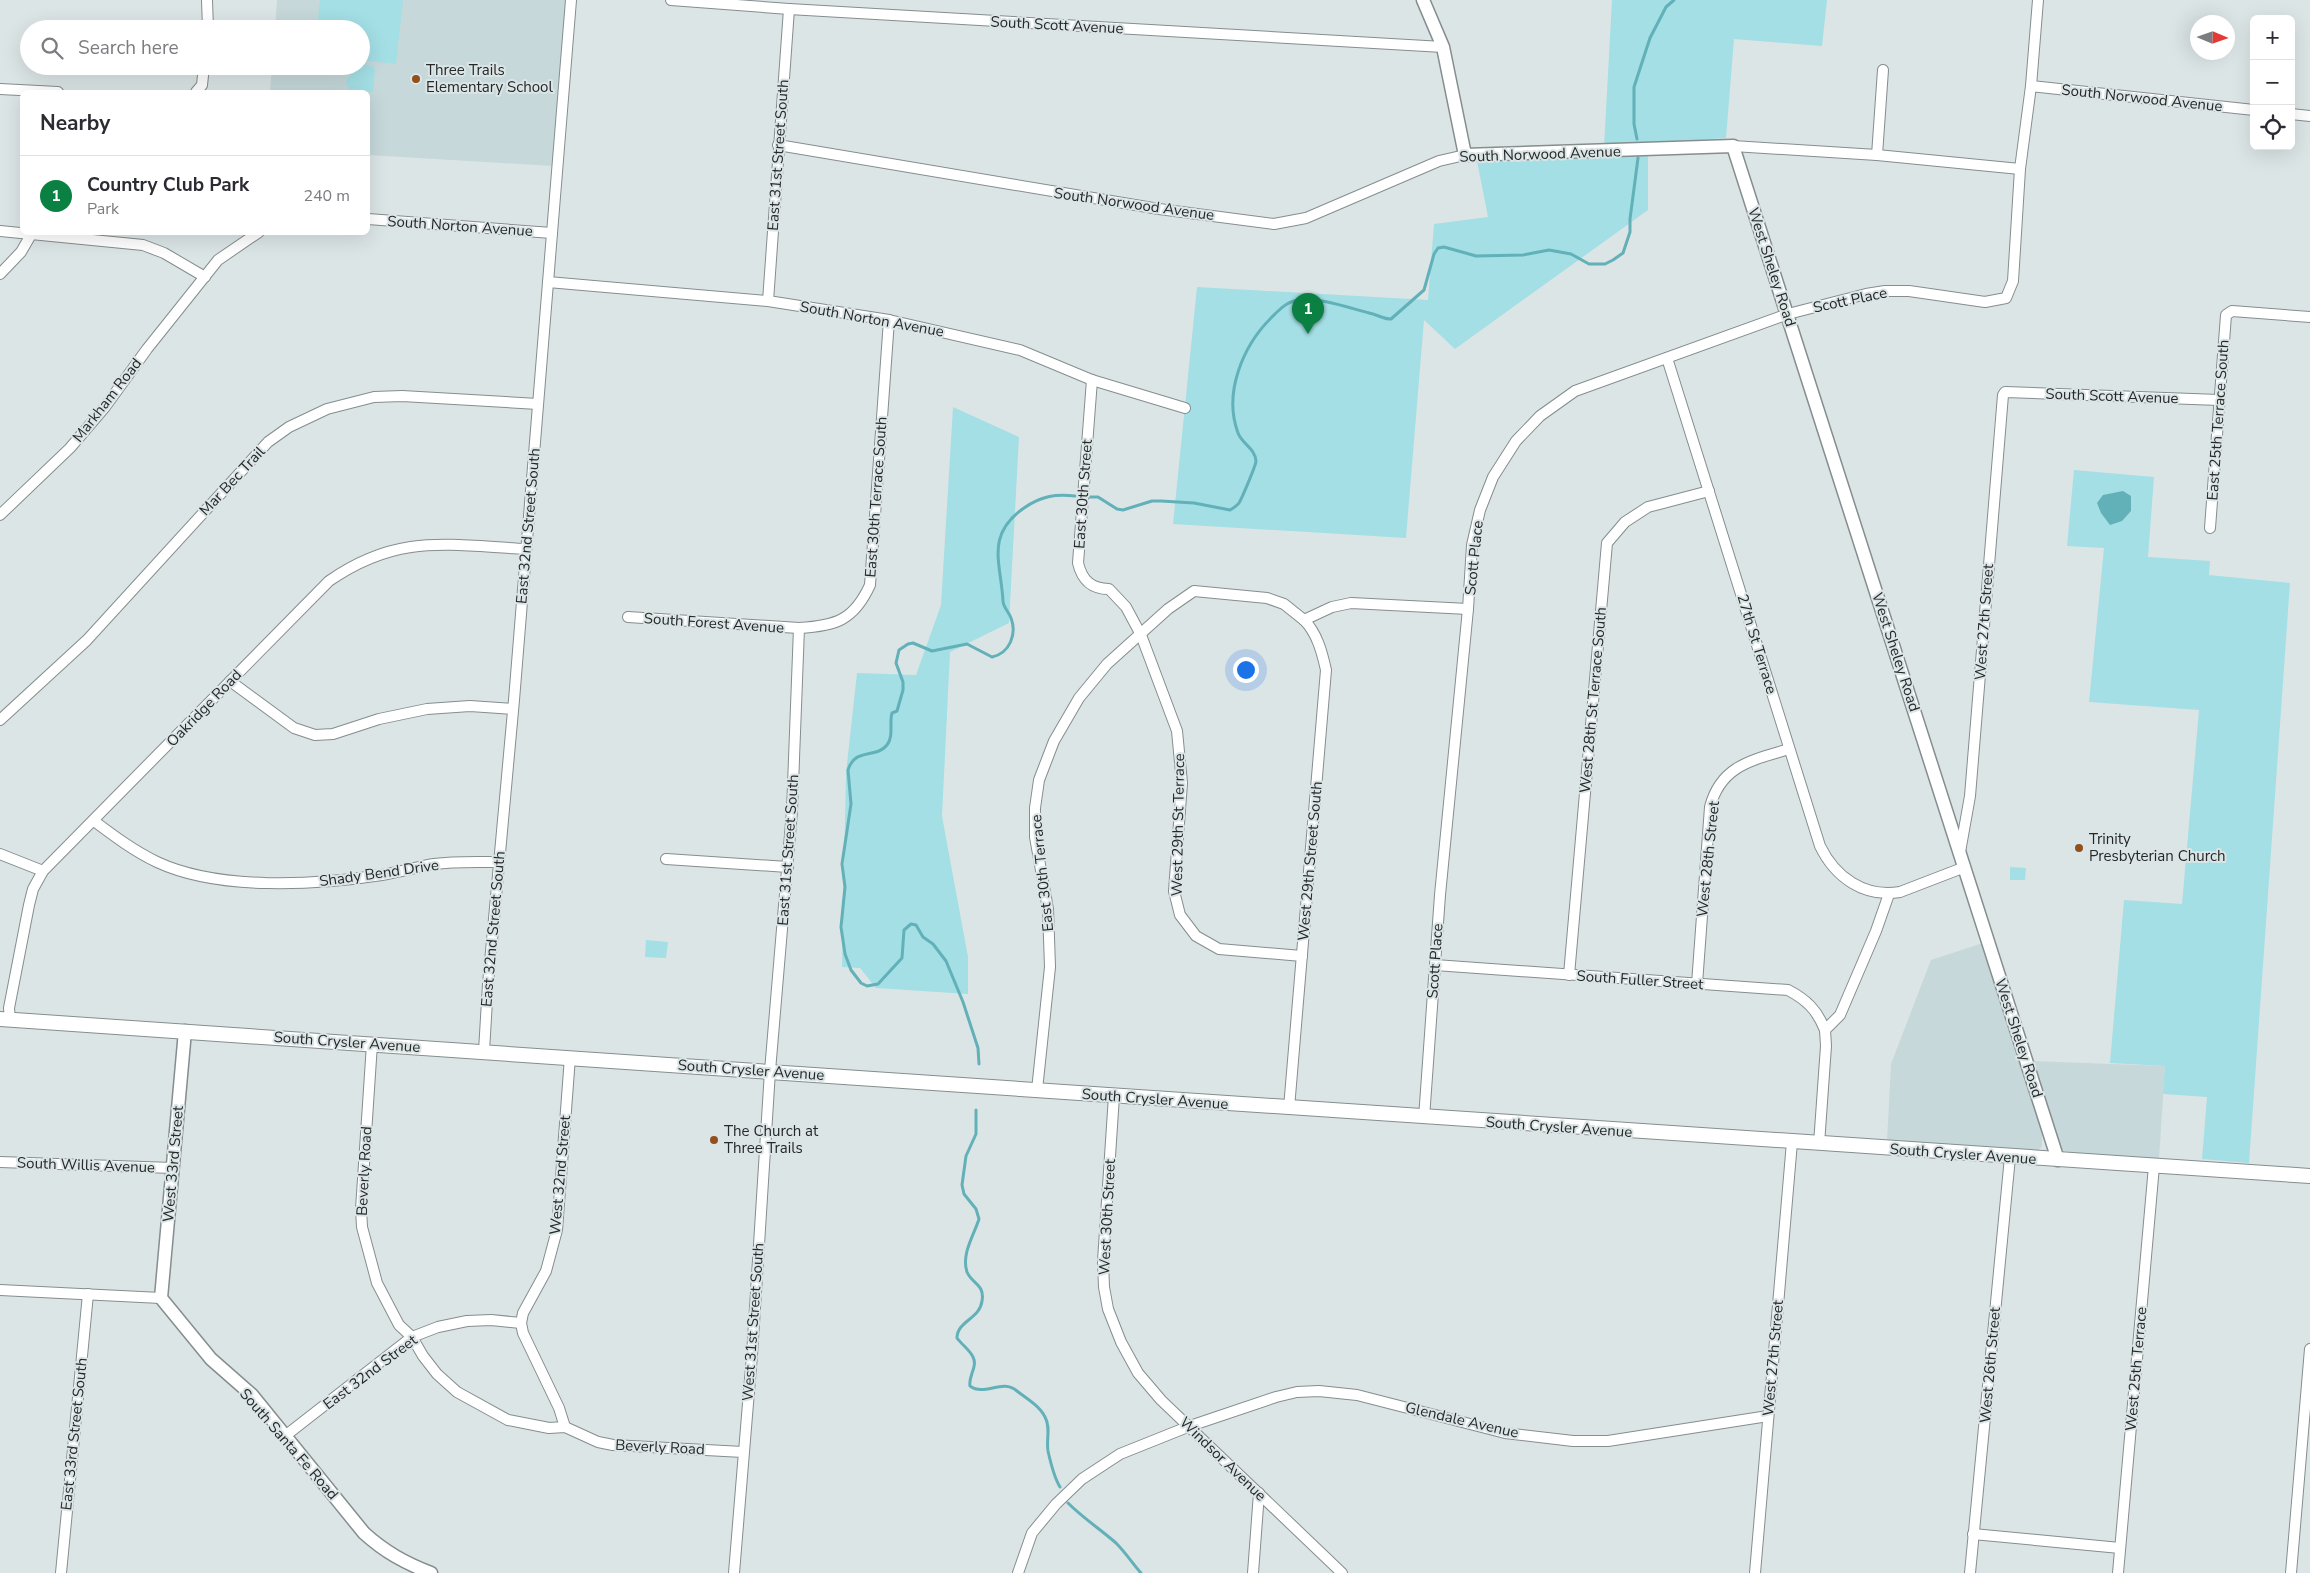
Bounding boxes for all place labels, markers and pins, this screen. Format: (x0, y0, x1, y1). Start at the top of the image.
place label: Three Trails Elementary School (426, 60, 553, 97)
marker: Three Trails Elementary School (410, 73, 422, 85)
pin: 1 (1292, 293, 1324, 334)
place label: Trinity Presbyterian Church (2089, 829, 2225, 866)
marker: Trinity Presbyterian Church (2073, 842, 2085, 854)
place label: The Church at Three Trails (724, 1121, 819, 1158)
marker: The Church at Three Trails (708, 1134, 720, 1146)

